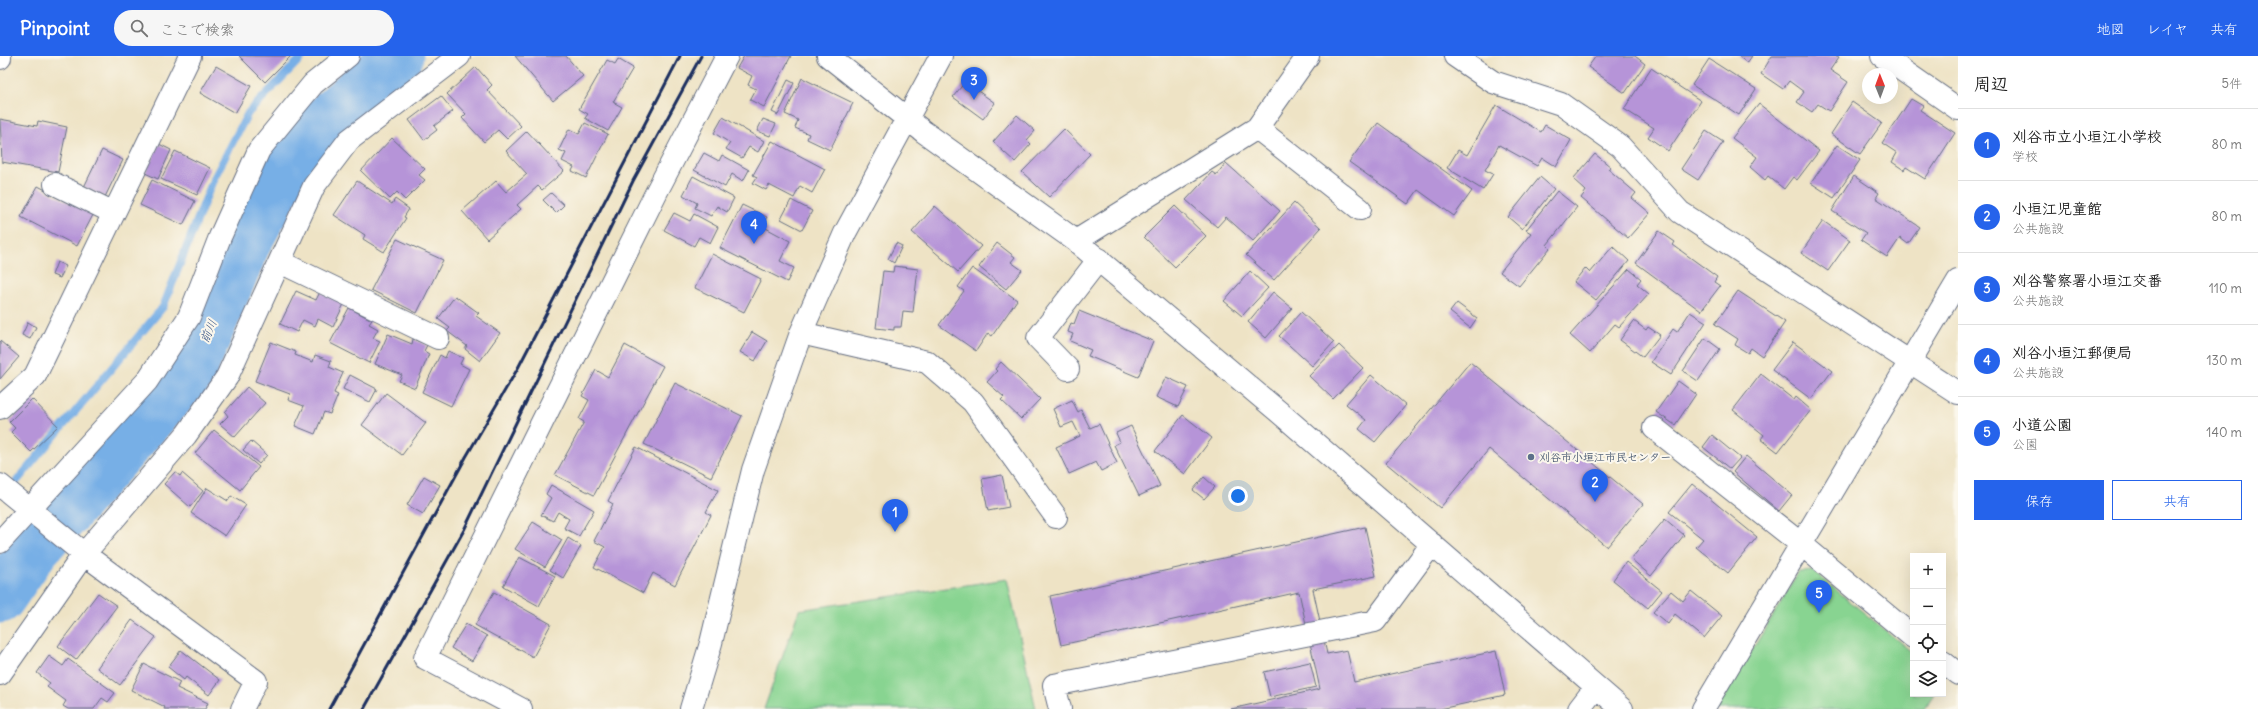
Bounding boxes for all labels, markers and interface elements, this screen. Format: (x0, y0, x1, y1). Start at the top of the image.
search box (114, 10, 394, 46)
text: Pinpoint (20, 16, 90, 40)
icon: search (128, 17, 150, 39)
text: ここで検索 (160, 20, 235, 39)
text: 地図 (2097, 20, 2125, 38)
text: レイヤ (2147, 20, 2188, 38)
text: 共有 (2210, 20, 2238, 38)
pin: 3 (961, 67, 987, 100)
north arrow (1862, 68, 1898, 104)
text: 周辺 (1974, 73, 2008, 95)
text: 5件 (2222, 75, 2242, 92)
text: 刈谷市立小垣江小学校 (2012, 127, 2162, 146)
text: 1 (1984, 136, 1990, 153)
text: 80 m (2211, 136, 2242, 153)
text: 学校 (2012, 148, 2038, 165)
text: 小垣江児童館 (2012, 199, 2102, 218)
text: 2 (1983, 208, 1991, 225)
text: 80 m (2211, 208, 2242, 225)
pin: 4 (741, 211, 767, 244)
text: 公共施設 (2012, 220, 2064, 237)
text: 刈谷警察署小垣江交番 (2012, 271, 2162, 290)
text: 3 (1983, 280, 1991, 297)
text: 110 m (2209, 280, 2242, 297)
text: 公共施設 (2012, 292, 2064, 309)
water label: 前川 (196, 317, 220, 345)
text: 刈谷小垣江郵便局 (2012, 343, 2132, 362)
text: 4 (1983, 352, 1991, 369)
text: 130 m (2206, 352, 2242, 369)
text: 公共施設 (2012, 364, 2064, 381)
text: 小道公園 (2012, 415, 2072, 434)
text: 5 (1983, 424, 1991, 441)
text: 140 m (2206, 424, 2242, 441)
text: 公園 (2012, 436, 2038, 453)
place label: 刈谷市小垣江市民センター (1539, 450, 1671, 464)
marker: 刈谷市小垣江市民センター (1526, 452, 1536, 462)
pin: 2 (1582, 469, 1608, 502)
button: 保存 (1974, 480, 2104, 520)
button: 共有 (2112, 480, 2242, 520)
your location (1228, 486, 1248, 506)
pin: 1 (882, 499, 908, 532)
map controls (1910, 553, 1946, 697)
button: + (1910, 553, 1946, 589)
pin: 5 (1806, 580, 1832, 613)
button: − (1910, 589, 1946, 625)
button: locate (1910, 625, 1946, 661)
button: layers (1910, 661, 1946, 697)

